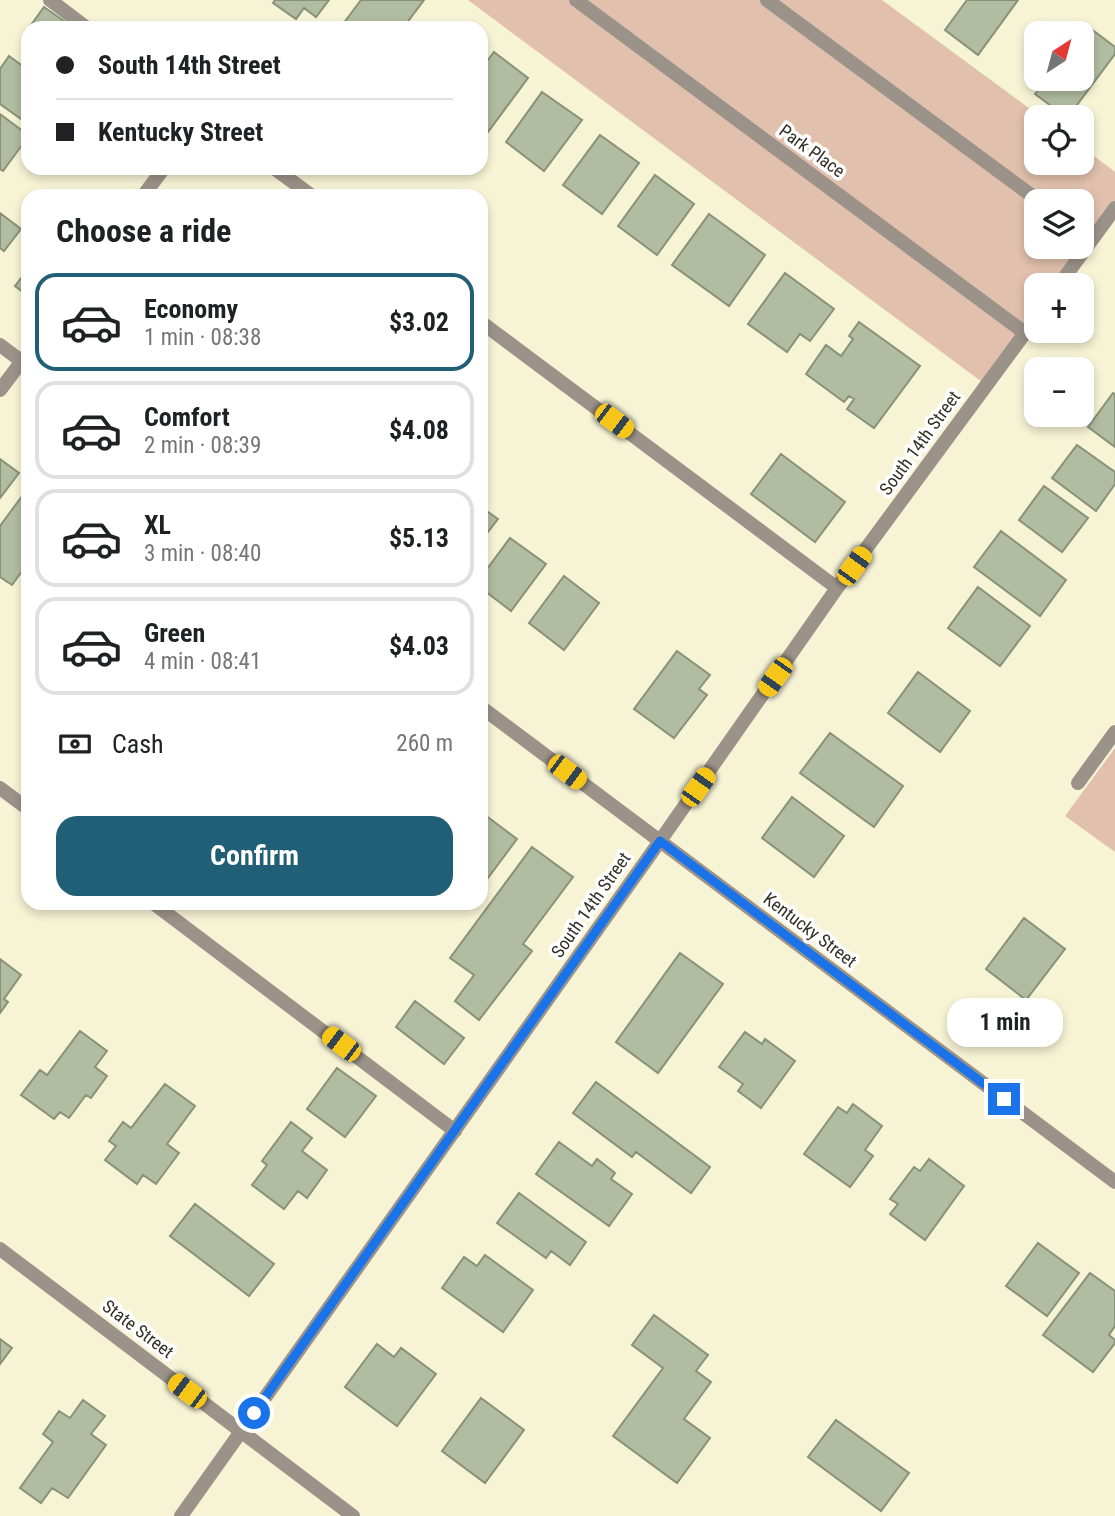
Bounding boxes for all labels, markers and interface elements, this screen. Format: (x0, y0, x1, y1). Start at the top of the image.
north arrow (1024, 21, 1094, 91)
map controls (1024, 21, 1094, 427)
text: South 14th Street (98, 50, 281, 80)
button: locate (1024, 105, 1094, 175)
text: Kentucky Street (98, 117, 263, 147)
street label: Park Place (775, 120, 849, 181)
button: layers (1024, 189, 1094, 259)
text: Choose a ride (56, 212, 231, 250)
button: + (1024, 273, 1094, 343)
icon: car (60, 291, 123, 354)
text: Economy (144, 294, 238, 324)
text: $3.02 (389, 307, 449, 337)
text: 1 min · 08:38 (144, 324, 261, 351)
button: − (1024, 357, 1094, 427)
street label: South 14th Street (875, 387, 964, 499)
icon: car (60, 399, 123, 462)
car (591, 400, 638, 442)
text: Comfort (144, 402, 230, 432)
text: $4.08 (389, 415, 449, 445)
text: 2 min · 08:39 (144, 432, 261, 459)
icon: car (60, 507, 123, 570)
text: XL (144, 510, 171, 540)
text: $5.13 (389, 523, 449, 553)
text: 3 min · 08:40 (144, 540, 261, 567)
car (834, 543, 875, 589)
icon: car (60, 615, 123, 678)
text: Green (144, 618, 205, 648)
text: $4.03 (389, 631, 449, 661)
text: 4 min · 08:41 (144, 648, 261, 675)
car (755, 654, 796, 700)
icon: cash (56, 725, 94, 763)
text: Cash (112, 729, 164, 759)
text: 260 m (396, 730, 453, 757)
car (544, 751, 591, 793)
car (678, 764, 719, 810)
button: Confirm (56, 816, 453, 896)
street label: South 14th Street (547, 848, 635, 961)
street label: Kentucky Street (760, 888, 861, 971)
callout: 1 min (946, 998, 1062, 1046)
text: 1 min (979, 1009, 1031, 1036)
car (318, 1023, 365, 1065)
route end (988, 1083, 1020, 1115)
street label: State Street (99, 1295, 178, 1362)
car (164, 1370, 211, 1412)
route start (238, 1397, 270, 1429)

